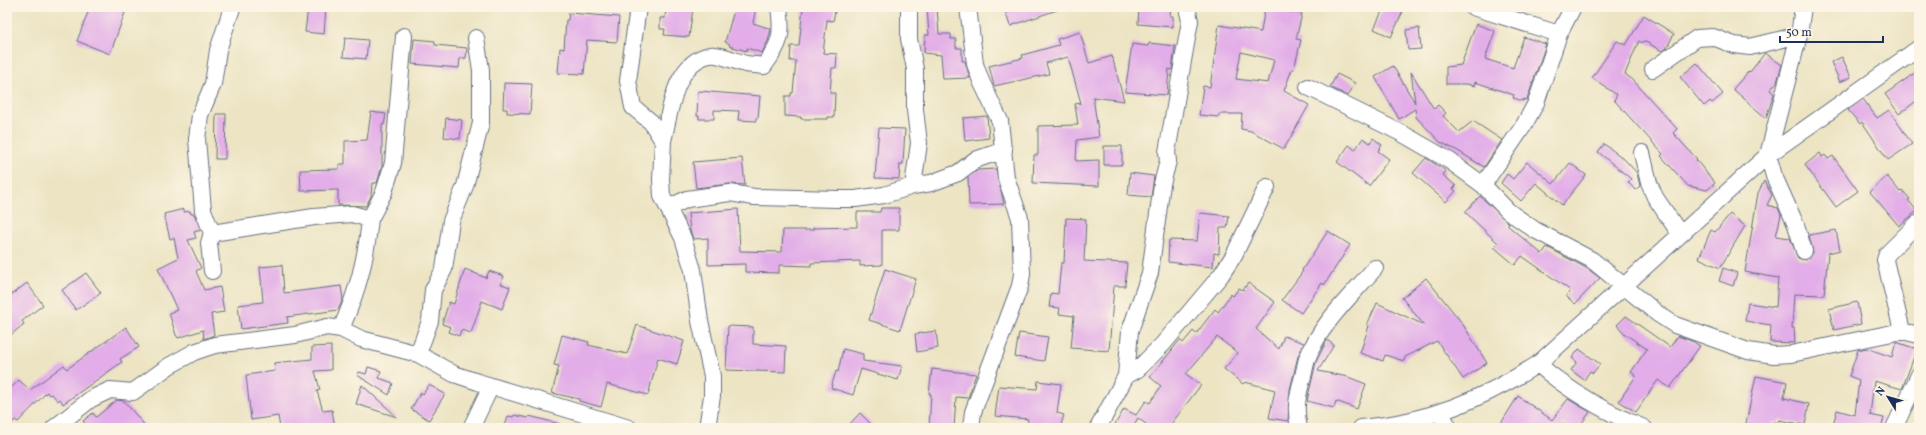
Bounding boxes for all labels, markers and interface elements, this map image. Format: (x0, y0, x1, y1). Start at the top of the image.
scale bar (1780, 18, 1883, 44)
text: 50 m (1786, 25, 1812, 41)
north arrow (1868, 377, 1908, 417)
text: N (1873, 384, 1890, 400)

